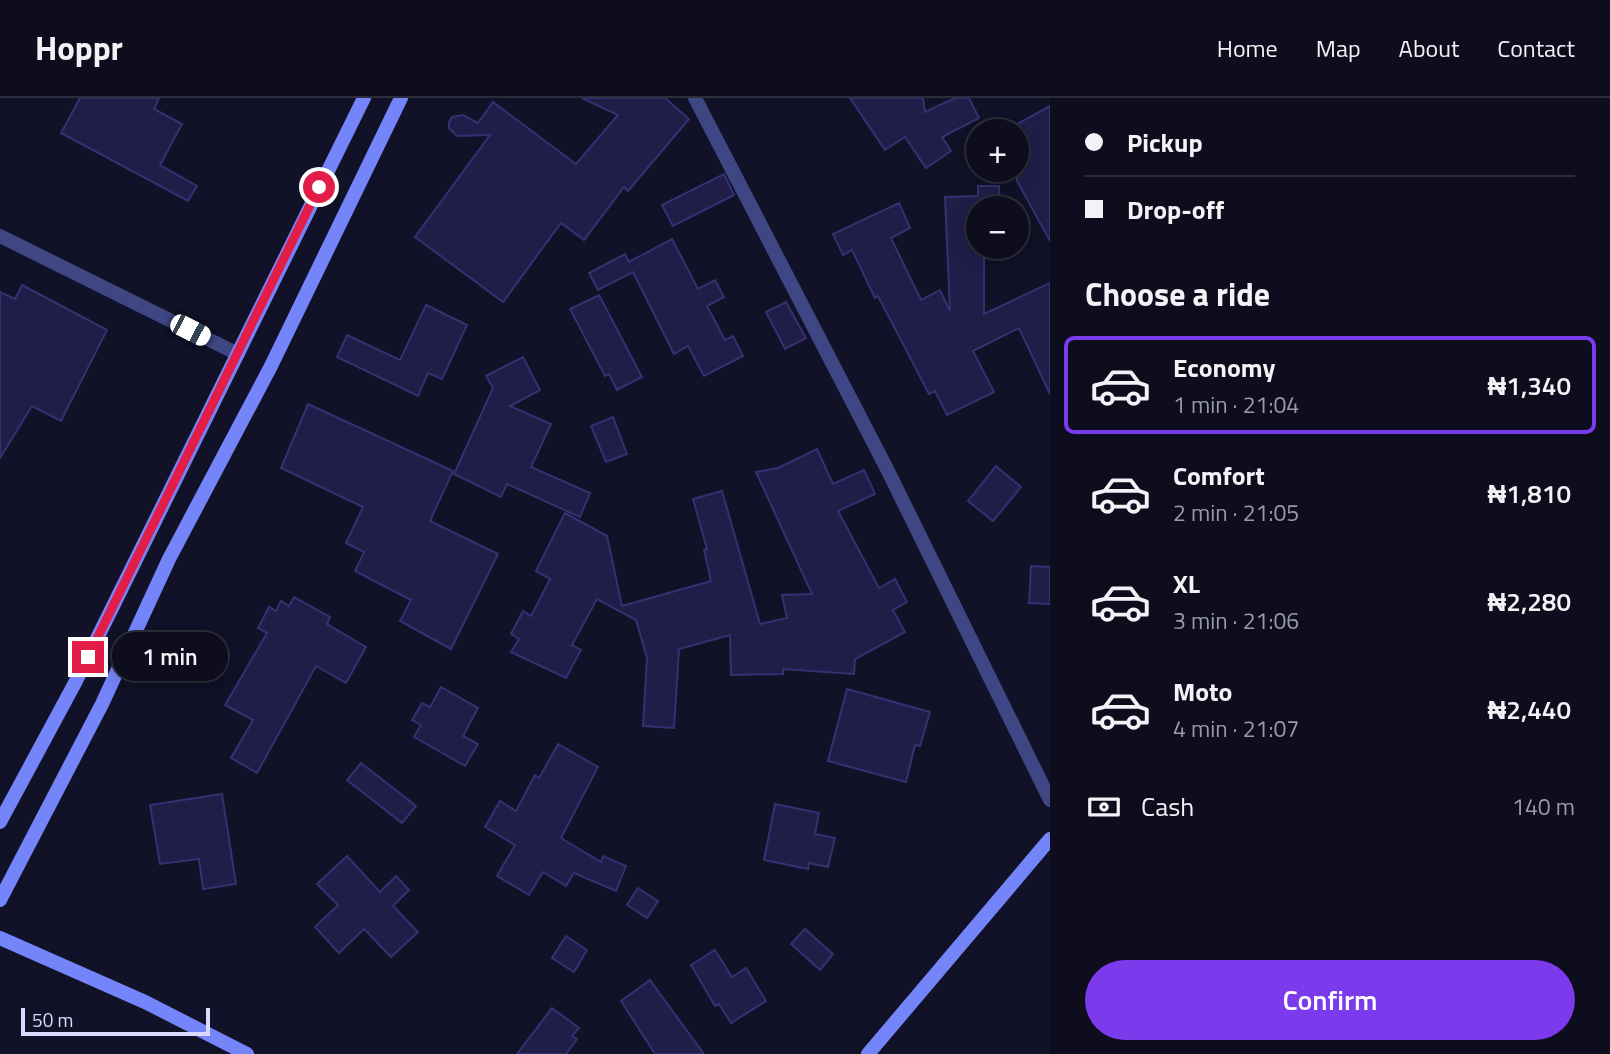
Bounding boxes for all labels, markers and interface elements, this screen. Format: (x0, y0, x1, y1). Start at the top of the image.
text: Hoppr (35, 23, 123, 73)
text: Home (1217, 30, 1278, 66)
text: Map (1316, 30, 1361, 66)
text: About (1399, 30, 1459, 66)
text: Contact (1497, 30, 1575, 66)
map controls (966, 119, 1029, 259)
button: + (966, 119, 1029, 182)
text: Pickup (1127, 123, 1203, 162)
route start (303, 171, 335, 203)
text: Drop-off (1127, 190, 1224, 229)
button: − (966, 196, 1029, 259)
text: Choose a ride (1085, 270, 1270, 318)
car (167, 311, 214, 349)
text: Economy (1173, 348, 1275, 387)
icon: car (1089, 354, 1152, 417)
text: ₦1,340 (1488, 366, 1571, 405)
text: 1 min · 21:04 (1173, 387, 1299, 422)
text: Comfort (1173, 456, 1265, 495)
icon: car (1089, 462, 1152, 525)
text: ₦1,810 (1488, 474, 1571, 513)
text: 2 min · 21:05 (1173, 495, 1299, 530)
text: XL (1173, 564, 1200, 603)
icon: car (1089, 570, 1152, 633)
text: ₦2,280 (1488, 582, 1571, 621)
text: 3 min · 21:06 (1173, 603, 1299, 638)
callout: 1 min (112, 632, 228, 682)
text: 1 min (142, 639, 198, 674)
route end (72, 641, 104, 673)
text: Moto (1173, 672, 1232, 711)
icon: car (1089, 678, 1152, 741)
text: ₦2,440 (1488, 690, 1571, 729)
text: 4 min · 21:07 (1173, 711, 1299, 746)
text: Cash (1141, 787, 1194, 826)
icon: cash (1085, 788, 1123, 826)
text: 140 m (1512, 789, 1575, 824)
button: Confirm (1085, 960, 1575, 1040)
scale bar (21, 1005, 210, 1037)
text: 50 m (32, 1005, 73, 1034)

